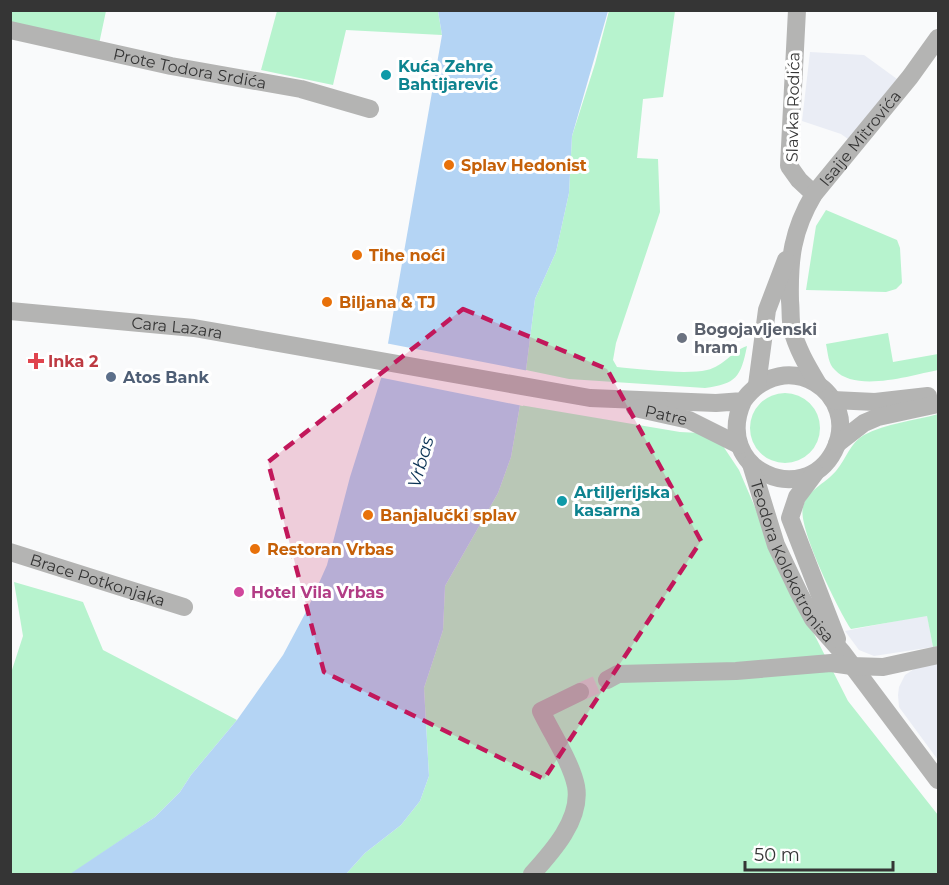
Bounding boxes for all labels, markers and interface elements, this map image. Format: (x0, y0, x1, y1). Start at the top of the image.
street label: Prote Todora Srdića (111, 44, 268, 92)
street label: Slavka Rodića (783, 52, 803, 162)
place label: Kuća Zehre Bahtijarević (398, 57, 499, 94)
marker: Kuća Zehre Bahtijarević (379, 68, 393, 82)
street label: Isaije Mitrovića (815, 86, 905, 190)
place label: Splav Hedonist (461, 156, 587, 175)
marker: Splav Hedonist (442, 158, 456, 172)
place label: Tihe noći (369, 246, 445, 265)
marker: Tihe noći (350, 248, 364, 262)
place label: Biljana & TJ (339, 293, 436, 312)
marker: Biljana & TJ (320, 295, 334, 309)
street label: Cara Lazara (131, 313, 224, 342)
place label: Bogojavljenski hram (694, 320, 817, 357)
marker: Bogojavljenski hram (675, 331, 689, 345)
place label: Inka 2 (48, 352, 98, 371)
marker: Inka 2 (29, 354, 43, 368)
place label: Atos Bank (122, 368, 210, 387)
marker: Atos Bank (104, 370, 118, 384)
street label: Patre (643, 401, 689, 429)
water label: Vrbas (403, 434, 439, 490)
street label: Teodora Kolokotronisa (747, 477, 838, 646)
place label: Artiljerijska kasarna (573, 483, 670, 520)
marker: Artiljerijska kasarna (555, 494, 569, 508)
place label: Banjalučki splav (380, 506, 517, 525)
marker: Banjalučki splav (361, 508, 375, 522)
place label: Restoran Vrbas (267, 540, 394, 559)
marker: Restoran Vrbas (248, 542, 262, 556)
street label: Brace Potkonjaka (28, 549, 168, 610)
place label: Hotel Vila Vrbas (251, 583, 384, 602)
marker: Hotel Vila Vrbas (232, 585, 246, 599)
scale bar (745, 834, 894, 872)
text: 50 m (754, 844, 800, 866)

